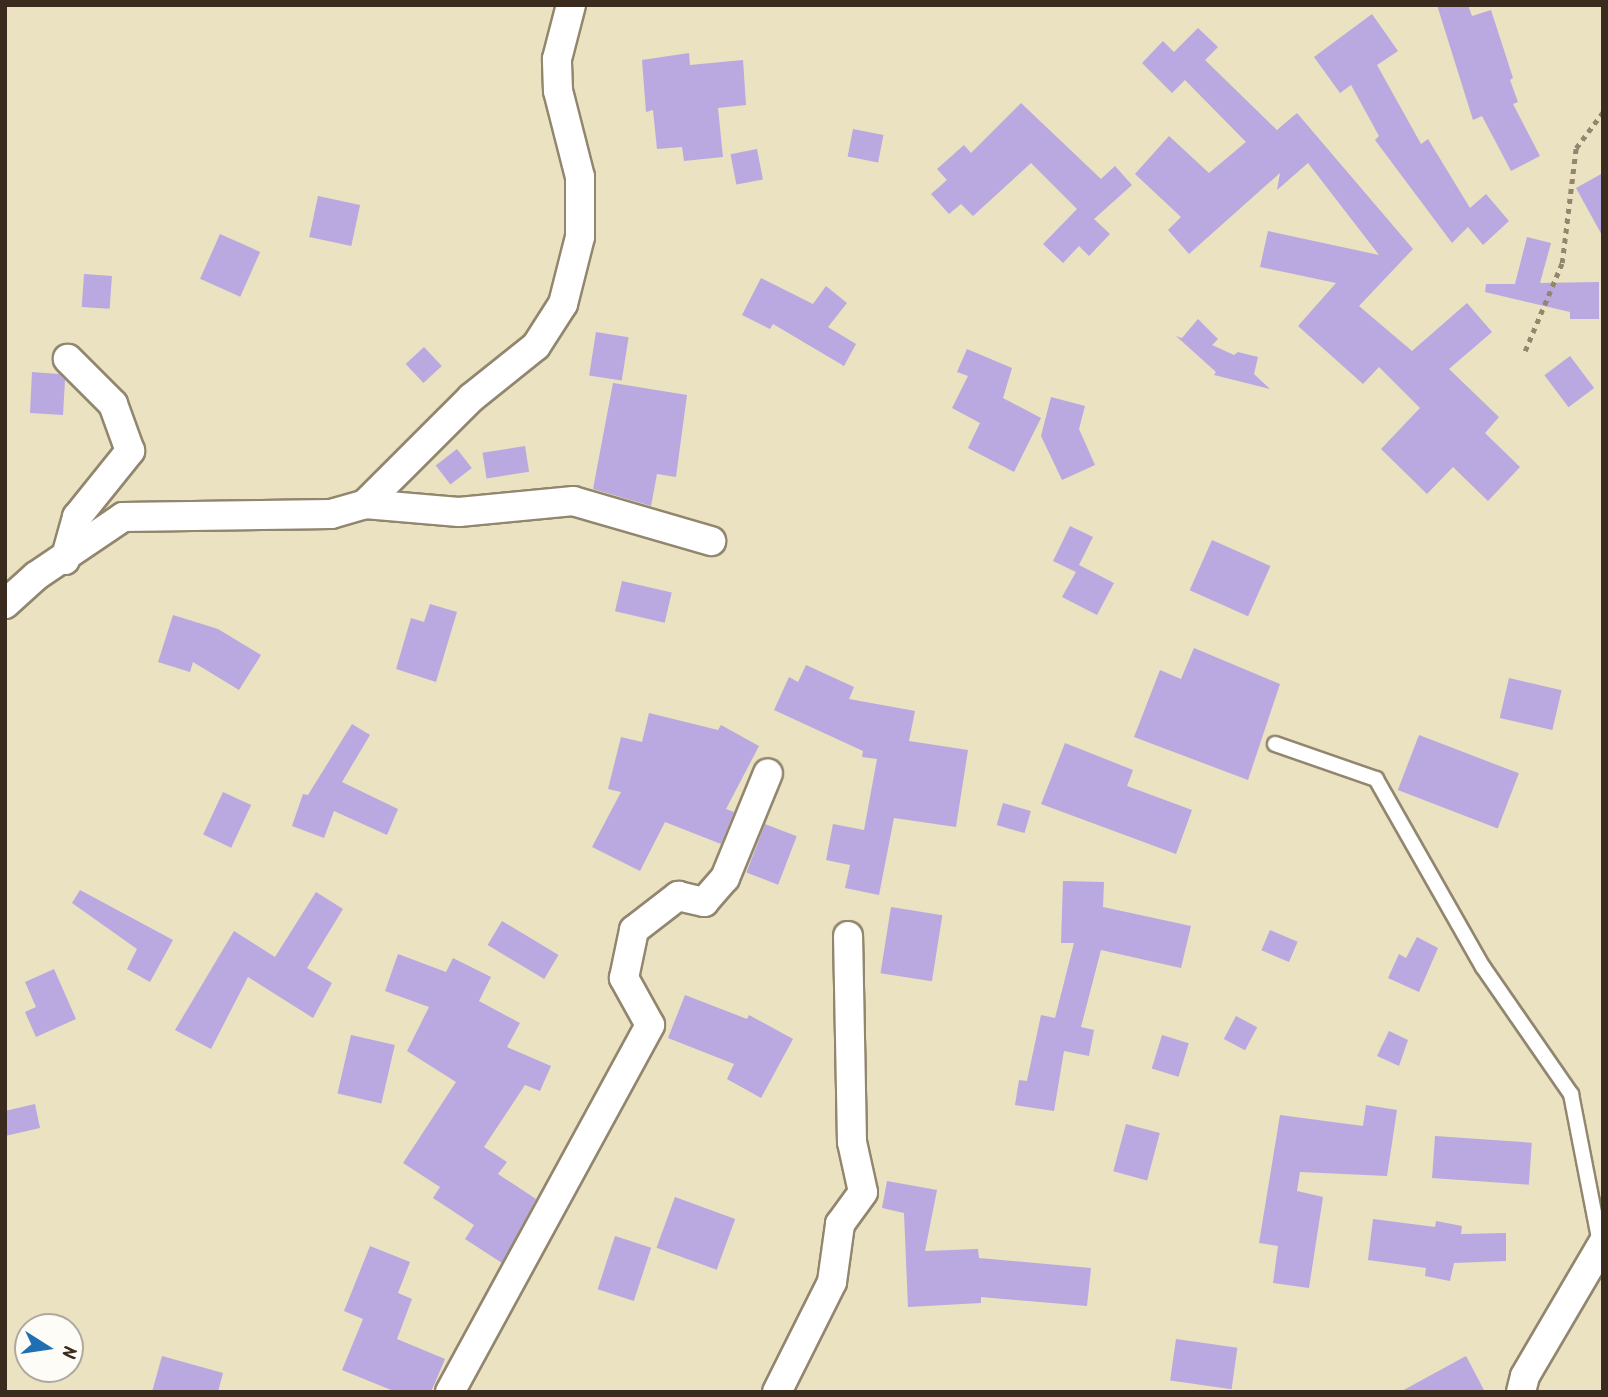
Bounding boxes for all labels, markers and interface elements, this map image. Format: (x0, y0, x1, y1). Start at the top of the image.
north arrow (14, 1313, 84, 1383)
text: N (52, 1343, 84, 1361)

